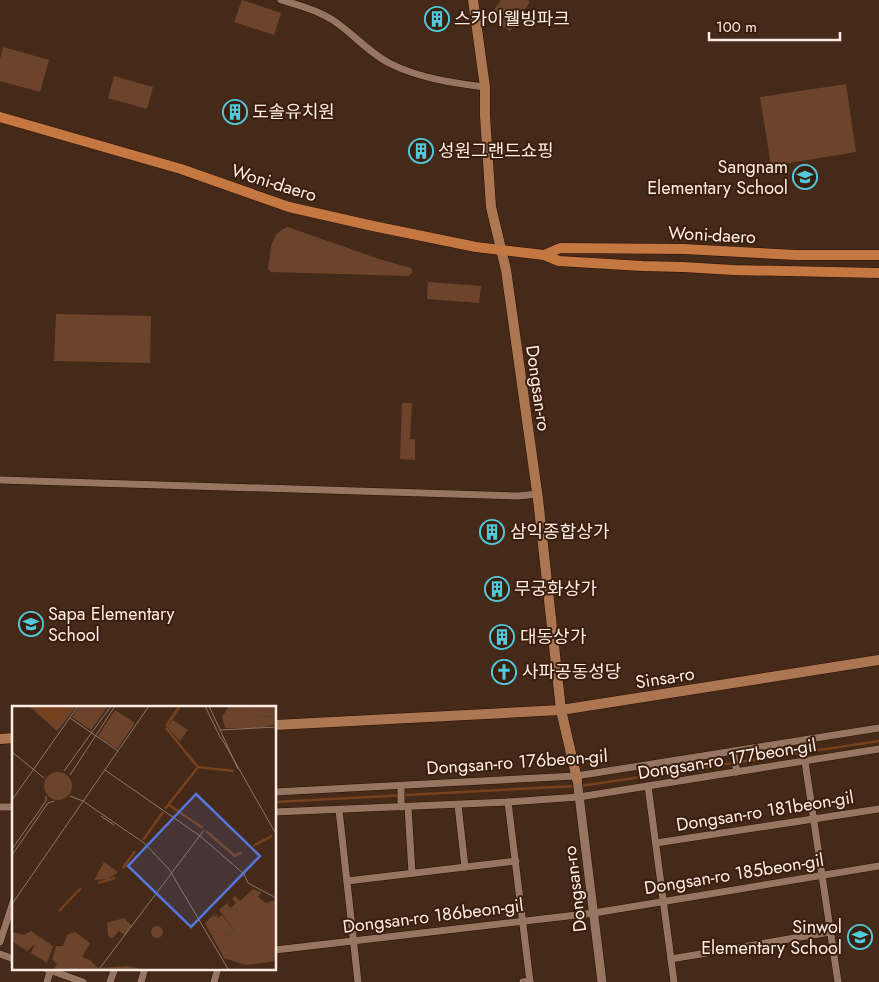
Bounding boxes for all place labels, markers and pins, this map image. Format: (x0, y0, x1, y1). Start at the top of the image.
building icon: 스카이웰빙파크 (424, 6, 450, 32)
place label: 스카이웰빙파크 (454, 6, 570, 32)
building icon: 도솔유치원 (222, 99, 248, 125)
place label: 도솔유치원 (252, 99, 335, 125)
building icon: 성원그랜드쇼핑 (408, 138, 434, 164)
place label: 성원그랜드쇼핑 (438, 138, 554, 164)
place label: Sangnam Elementary School (647, 154, 788, 201)
school or university icon: Sangnam Elementary School (792, 164, 818, 190)
building icon: 삼익종합상가 (479, 519, 505, 545)
place label: 삼익종합상가 (510, 519, 610, 545)
building icon: 무궁화상가 (484, 576, 510, 602)
place label: 무궁화상가 (514, 576, 597, 602)
place label: Sapa Elementary School (48, 601, 175, 648)
school or university icon: Sapa Elementary School (18, 611, 44, 637)
building icon: 대동상가 (489, 624, 515, 650)
place label: 대동상가 (520, 624, 587, 650)
church icon: 사파공동성당 (491, 659, 517, 685)
place label: 사파공동성당 (522, 659, 621, 685)
place label: Sinwol Elementary School (701, 914, 842, 961)
school or university icon: Sinwol Elementary School (847, 924, 873, 950)

